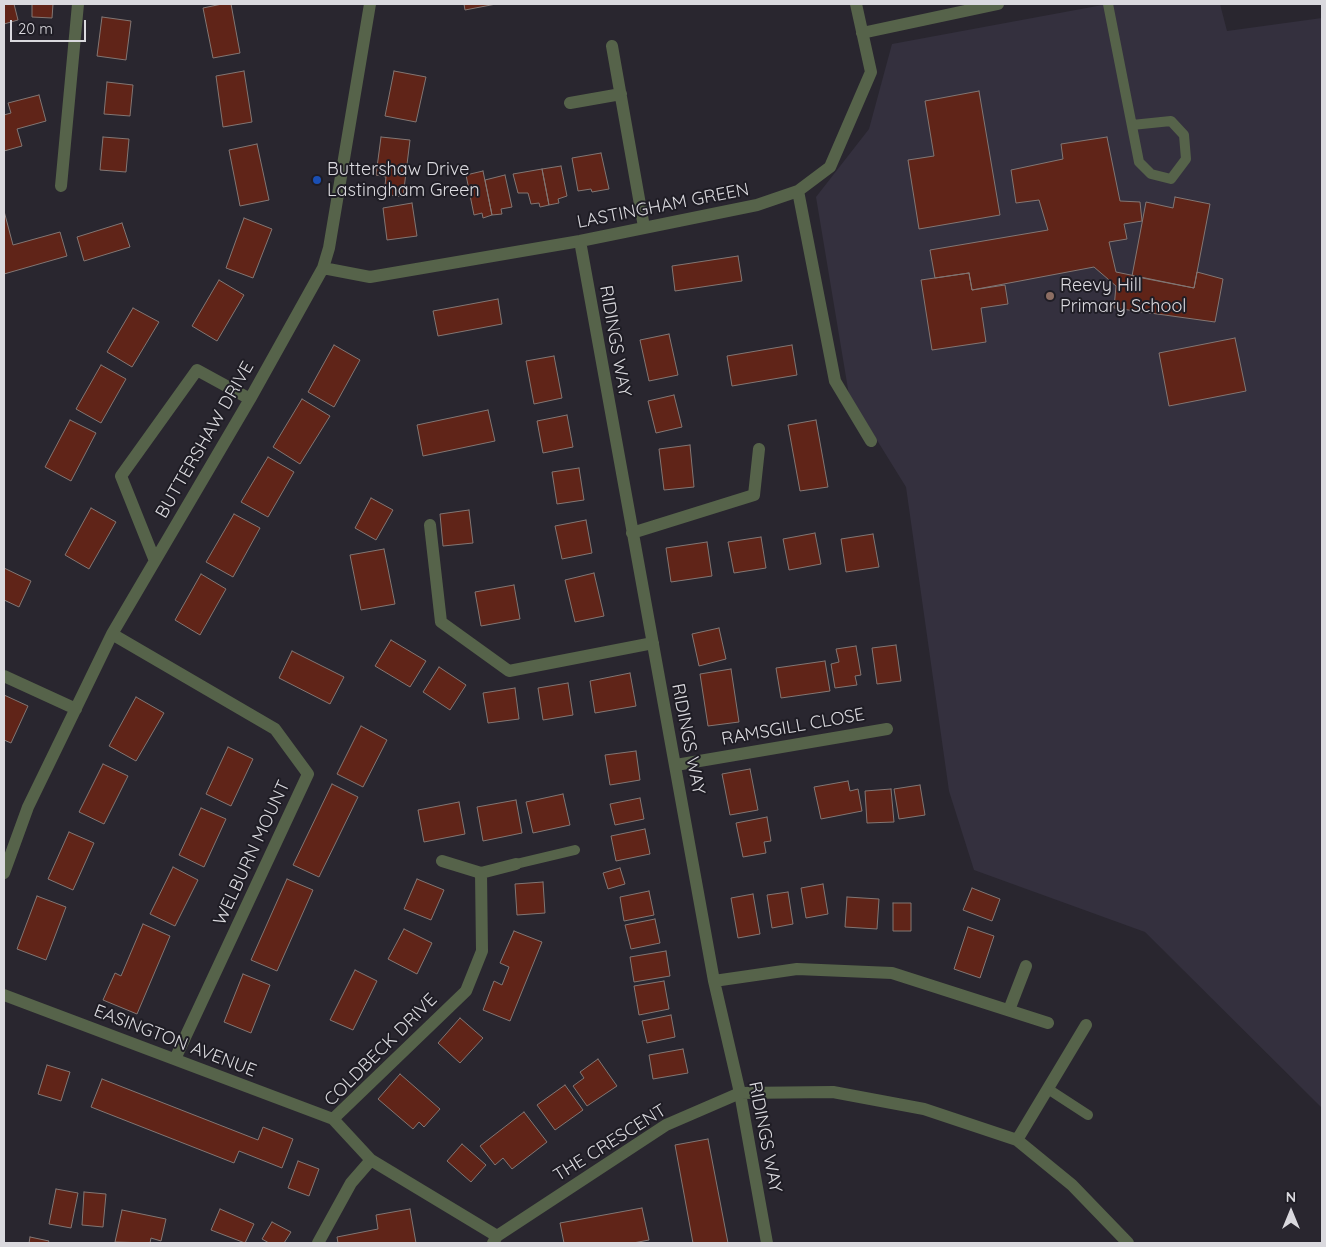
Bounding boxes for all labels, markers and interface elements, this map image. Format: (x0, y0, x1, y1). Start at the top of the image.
scale bar (12, 10, 89, 42)
text: 20 m (18, 19, 53, 38)
place label: Buttershaw Drive Lastingham Green (327, 159, 480, 202)
marker: Buttershaw Drive Lastingham Green (311, 174, 323, 186)
street label: LASTINGHAM GREEN (575, 179, 751, 233)
place label: Reevy Hill Primary School (1060, 275, 1186, 318)
street label: RIDINGS WAY (595, 284, 635, 398)
marker: Reevy Hill Primary School (1044, 290, 1056, 302)
street label: BUTTERSHAW DRIVE (151, 358, 259, 522)
street label: RIDINGS WAY (667, 682, 709, 796)
street label: RAMSGILL CLOSE (720, 704, 866, 750)
street label: WELBURN MOUNT (209, 777, 295, 929)
street label: COLDBECK DRIVE (320, 989, 442, 1111)
street label: EASINGTON AVENUE (91, 1000, 259, 1082)
street label: RIDINGS WAY (744, 1080, 786, 1194)
street label: THE CRESCENT (550, 1100, 670, 1186)
north arrow (1266, 1187, 1316, 1237)
text: N (1286, 1188, 1296, 1206)

